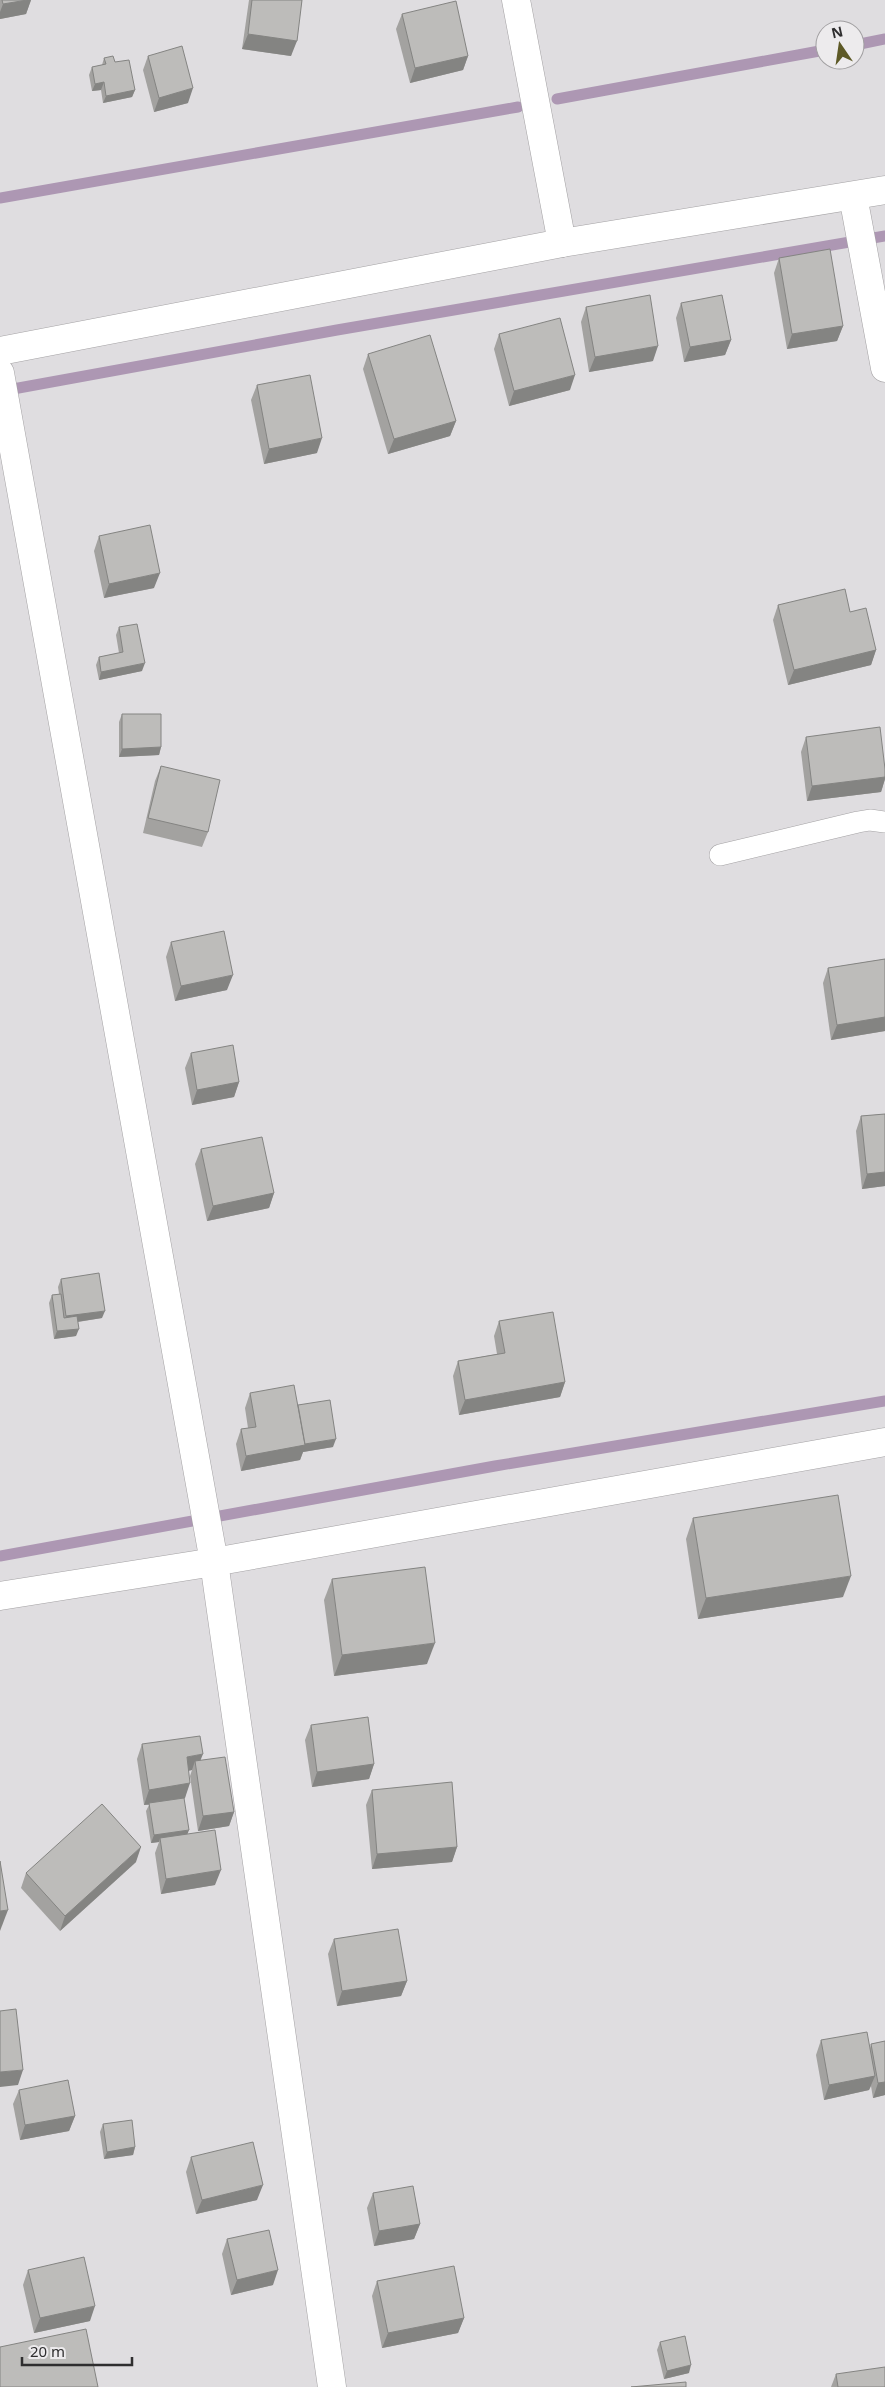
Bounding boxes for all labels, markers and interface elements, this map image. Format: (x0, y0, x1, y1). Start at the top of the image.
north arrow (815, 20, 865, 70)
text: N (829, 21, 845, 42)
scale bar (22, 2334, 132, 2366)
text: 20 m (30, 2341, 65, 2361)

